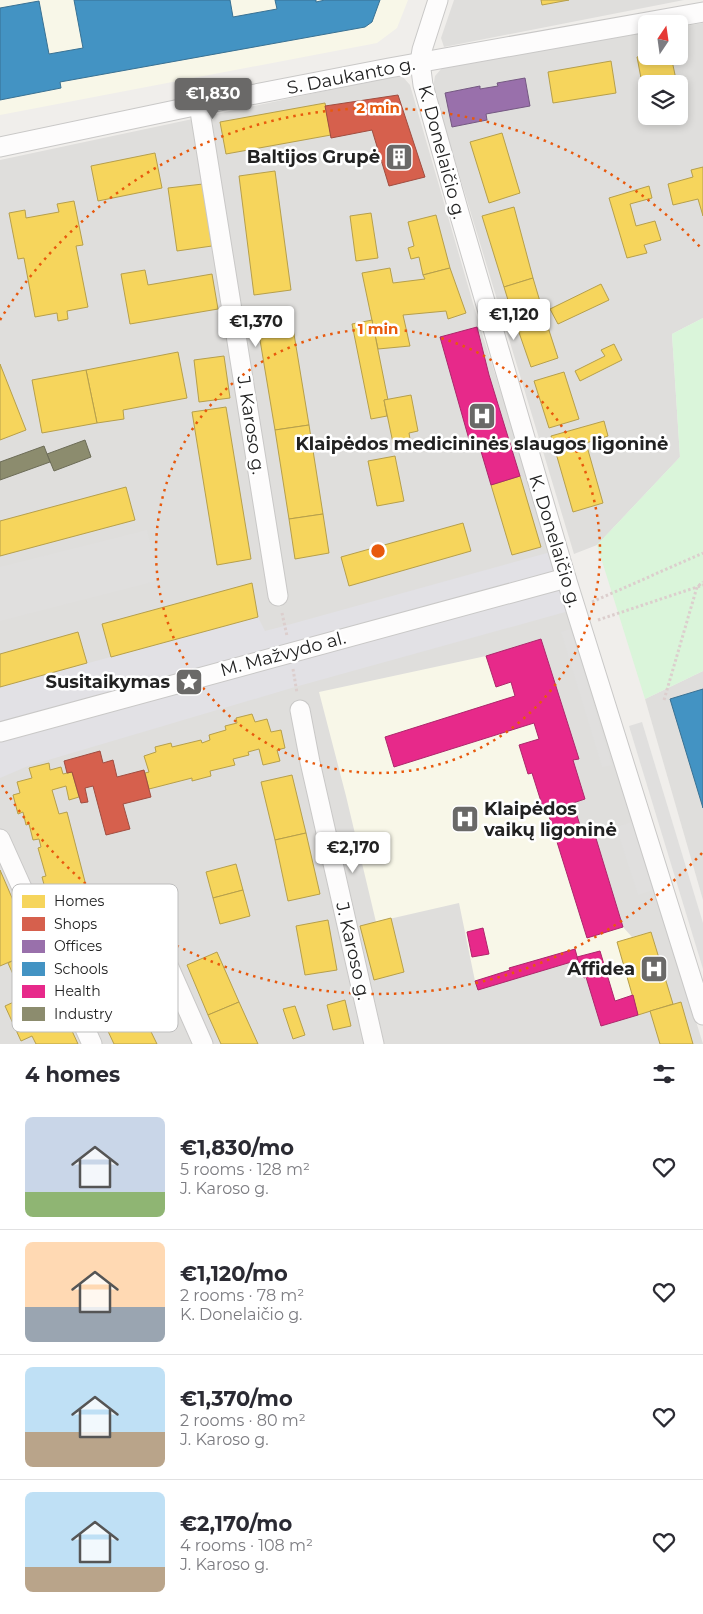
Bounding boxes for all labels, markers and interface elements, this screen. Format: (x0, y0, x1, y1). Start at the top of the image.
north arrow (638, 15, 688, 65)
map controls (638, 15, 688, 125)
street label: S. Daukanto g. (285, 53, 417, 99)
button: layers (638, 75, 688, 125)
pin: €1,830 (172, 78, 254, 120)
street label: K. Donelaičio g. (414, 83, 470, 221)
text: €1,830 (186, 84, 240, 103)
text: 2 min (356, 98, 400, 117)
building icon: Baltijos Grupė (384, 142, 414, 172)
place label: Baltijos Grupė (247, 146, 380, 168)
pin: €1,120 (473, 298, 555, 341)
text: €1,120 (489, 305, 539, 324)
pin: €1,370 (215, 306, 297, 348)
text: €1,370 (229, 312, 283, 331)
text: 1 min (358, 319, 398, 338)
street label: J. Karoso g. (232, 373, 270, 476)
hospital icon: Klaipėdos medicininės slaugos ligoninė (467, 401, 497, 431)
place label: Klaipėdos medicininės slaugos ligoninė (296, 433, 668, 455)
street label: K. Donelaičio g. (524, 472, 586, 610)
centre of rings (369, 542, 387, 560)
street label: M. Mažvydo al. (218, 627, 348, 681)
place icon: Susitaikymas (174, 667, 204, 697)
place label: Susitaikymas (45, 671, 170, 693)
place label: Klaipėdos vaikų ligoninė (483, 798, 617, 841)
hospital icon: Klaipėdos vaikų ligoninė (450, 804, 480, 834)
pin: €2,170 (312, 832, 394, 874)
text: €2,170 (326, 838, 380, 857)
legend (12, 884, 178, 1032)
text: Homes (54, 892, 104, 910)
street label: J. Karoso g. (331, 899, 375, 1002)
text: Shops (54, 915, 97, 933)
text: Offices (54, 937, 102, 955)
hospital icon: Affidea (639, 954, 669, 984)
place label: Affidea (566, 958, 635, 980)
text: Schools (54, 960, 108, 978)
text: Health (54, 982, 101, 1000)
text: Industry (54, 1005, 113, 1023)
icon: filters (650, 1060, 678, 1088)
text: 4 homes (25, 1062, 120, 1087)
text: €1,830/mo (180, 1135, 294, 1160)
icon: home (65, 1137, 125, 1197)
icon: heart (650, 1153, 678, 1181)
text: 5 rooms · 128 m² (180, 1160, 310, 1179)
text: J. Karoso g. (180, 1179, 269, 1198)
text: €1,120/mo (180, 1261, 288, 1286)
icon: home (65, 1262, 125, 1322)
icon: heart (650, 1278, 678, 1306)
text: 2 rooms · 78 m² (180, 1286, 304, 1305)
text: K. Donelaičio g. (180, 1305, 303, 1324)
text: €1,370/mo (180, 1386, 293, 1411)
icon: home (65, 1387, 125, 1447)
icon: heart (650, 1403, 678, 1431)
text: 2 rooms · 80 m² (180, 1411, 306, 1430)
text: J. Karoso g. (180, 1430, 269, 1449)
text: €2,170/mo (180, 1511, 292, 1536)
icon: home (65, 1512, 125, 1572)
icon: heart (650, 1528, 678, 1556)
text: 4 rooms · 108 m² (180, 1536, 313, 1555)
text: J. Karoso g. (180, 1555, 269, 1574)

